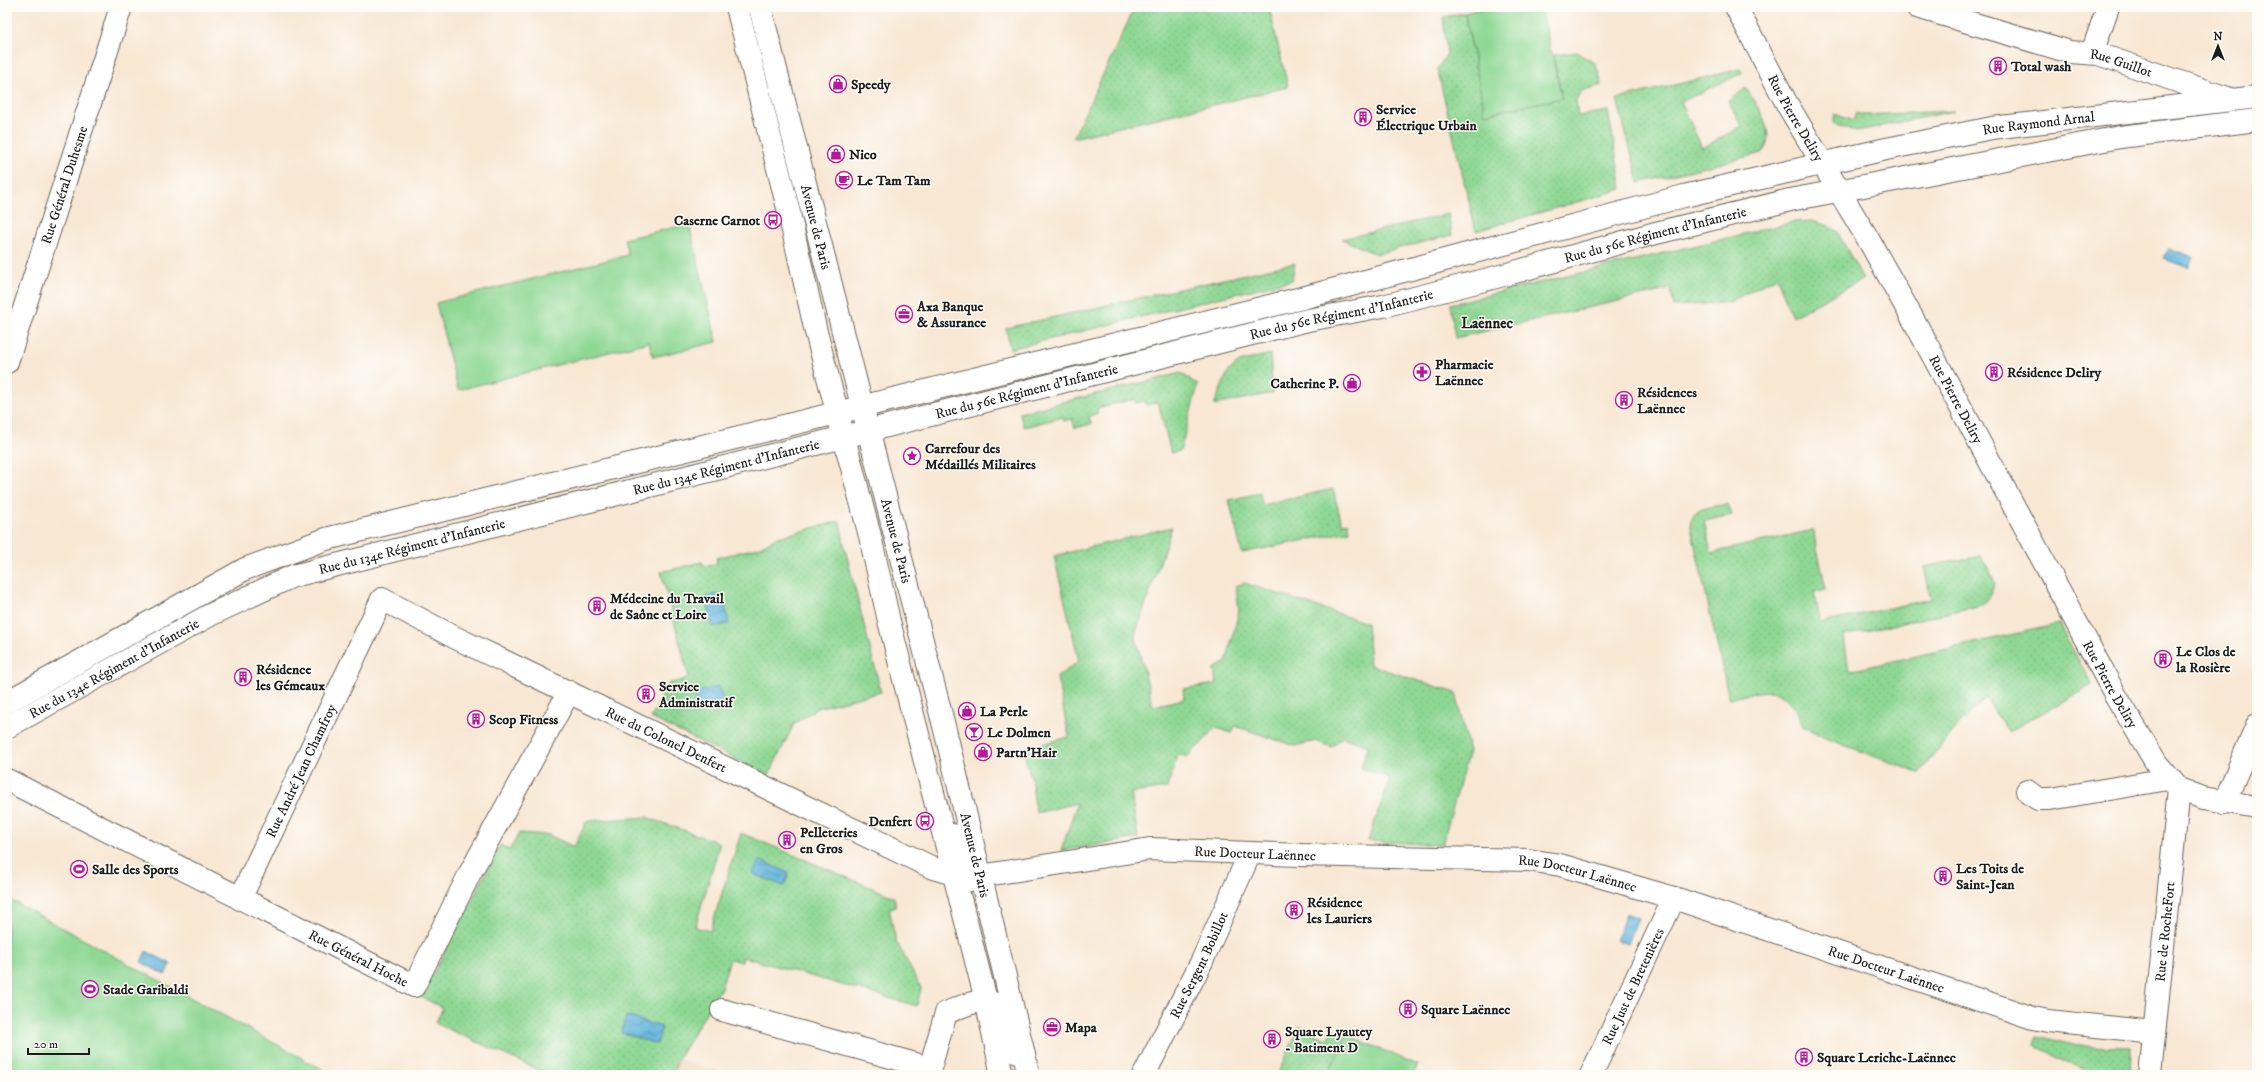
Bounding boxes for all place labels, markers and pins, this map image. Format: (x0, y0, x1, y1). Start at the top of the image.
building icon: Total wash (1988, 56, 2008, 76)
place label: Total wash (2010, 58, 2072, 76)
shop icon: Speedy (828, 74, 848, 94)
place label: Speedy (851, 76, 891, 94)
place label: Service Électrique Urbain (1376, 101, 1477, 135)
building icon: Service Électrique Urbain (1353, 107, 1373, 127)
shop icon: Nico (826, 144, 846, 164)
place label: Nico (849, 146, 877, 164)
cafe icon: Le Tam Tam (834, 170, 854, 190)
place label: Le Tam Tam (857, 172, 931, 190)
bus stop icon: Caserne Carnot (763, 210, 783, 230)
place label: Caserne Carnot (674, 212, 761, 230)
place label: Axa Banque & Assurance (916, 298, 986, 332)
office icon: Axa Banque & Assurance (894, 304, 914, 324)
place label: Pharmacie Laënnec (1435, 356, 1494, 390)
pharmacy icon: Pharmacie Laënnec (1412, 362, 1432, 382)
building icon: Résidence Deliry (1984, 362, 2004, 382)
place label: Résidence Deliry (2007, 364, 2101, 382)
shop icon: Catherine P. (1342, 373, 1362, 393)
place label: Catherine P. (1271, 375, 1339, 393)
place label: Résidences Laënnec (1637, 384, 1697, 418)
building icon: Résidences Laënnec (1614, 390, 1634, 410)
place label: Carrefour des Médaillés Militaires (925, 440, 1036, 474)
place icon: Carrefour des Médaillés Militaires (902, 446, 922, 466)
place label: Médecine du Travail de Saône et Loire (610, 590, 725, 624)
building icon: Médecine du Travail de Saône et Loire (587, 596, 607, 616)
place label: Le Clos de la Rosière (2175, 643, 2236, 677)
building icon: Le Clos de la Rosière (2153, 649, 2173, 669)
place label: Résidence les Gémeaux (255, 661, 325, 695)
building icon: Résidence les Gémeaux (233, 667, 253, 687)
place label: Service Administratif (658, 678, 735, 712)
building icon: Service Administratif (636, 684, 656, 704)
shop icon: La Perle (957, 701, 977, 721)
place label: La Perle (980, 703, 1028, 721)
building icon: Scop Fitness (466, 709, 486, 729)
place label: Scop Fitness (489, 711, 559, 729)
bar icon: Le Dolmen (964, 722, 984, 742)
place label: Le Dolmen (987, 724, 1052, 742)
shop icon: Partn'Hair (973, 742, 993, 762)
place label: Partn'Hair (996, 744, 1058, 762)
bus stop icon: Denfert (915, 811, 935, 831)
place label: Denfert (869, 813, 913, 831)
place label: Pelleteries en Gros (800, 824, 858, 858)
building icon: Pelleteries en Gros (777, 830, 797, 850)
sports icon: Salle des Sports (69, 859, 89, 879)
place label: Les Toits de Saint-Jean (1956, 860, 2024, 894)
place label: Salle des Sports (92, 861, 179, 879)
building icon: Les Toits de Saint-Jean (1933, 866, 1953, 886)
place label: Résidence les Lauriers (1306, 894, 1372, 928)
building icon: Résidence les Lauriers (1284, 900, 1304, 920)
sports icon: Stade Garibaldi (80, 979, 100, 999)
place label: Stade Garibaldi (103, 981, 189, 999)
building icon: Square Laënnec (1398, 999, 1418, 1019)
place label: Square Laënnec (1421, 1001, 1510, 1019)
office icon: Mapa (1042, 1017, 1062, 1037)
place label: Mapa (1065, 1019, 1098, 1037)
place label: Square Lyautey - Batiment D (1285, 1023, 1373, 1057)
building icon: Square Lyautey - Batiment D (1262, 1029, 1282, 1049)
building icon: Square Leriche-Laënnec (1794, 1047, 1814, 1067)
place label: Square Leriche-Laënnec (1817, 1049, 1956, 1067)

